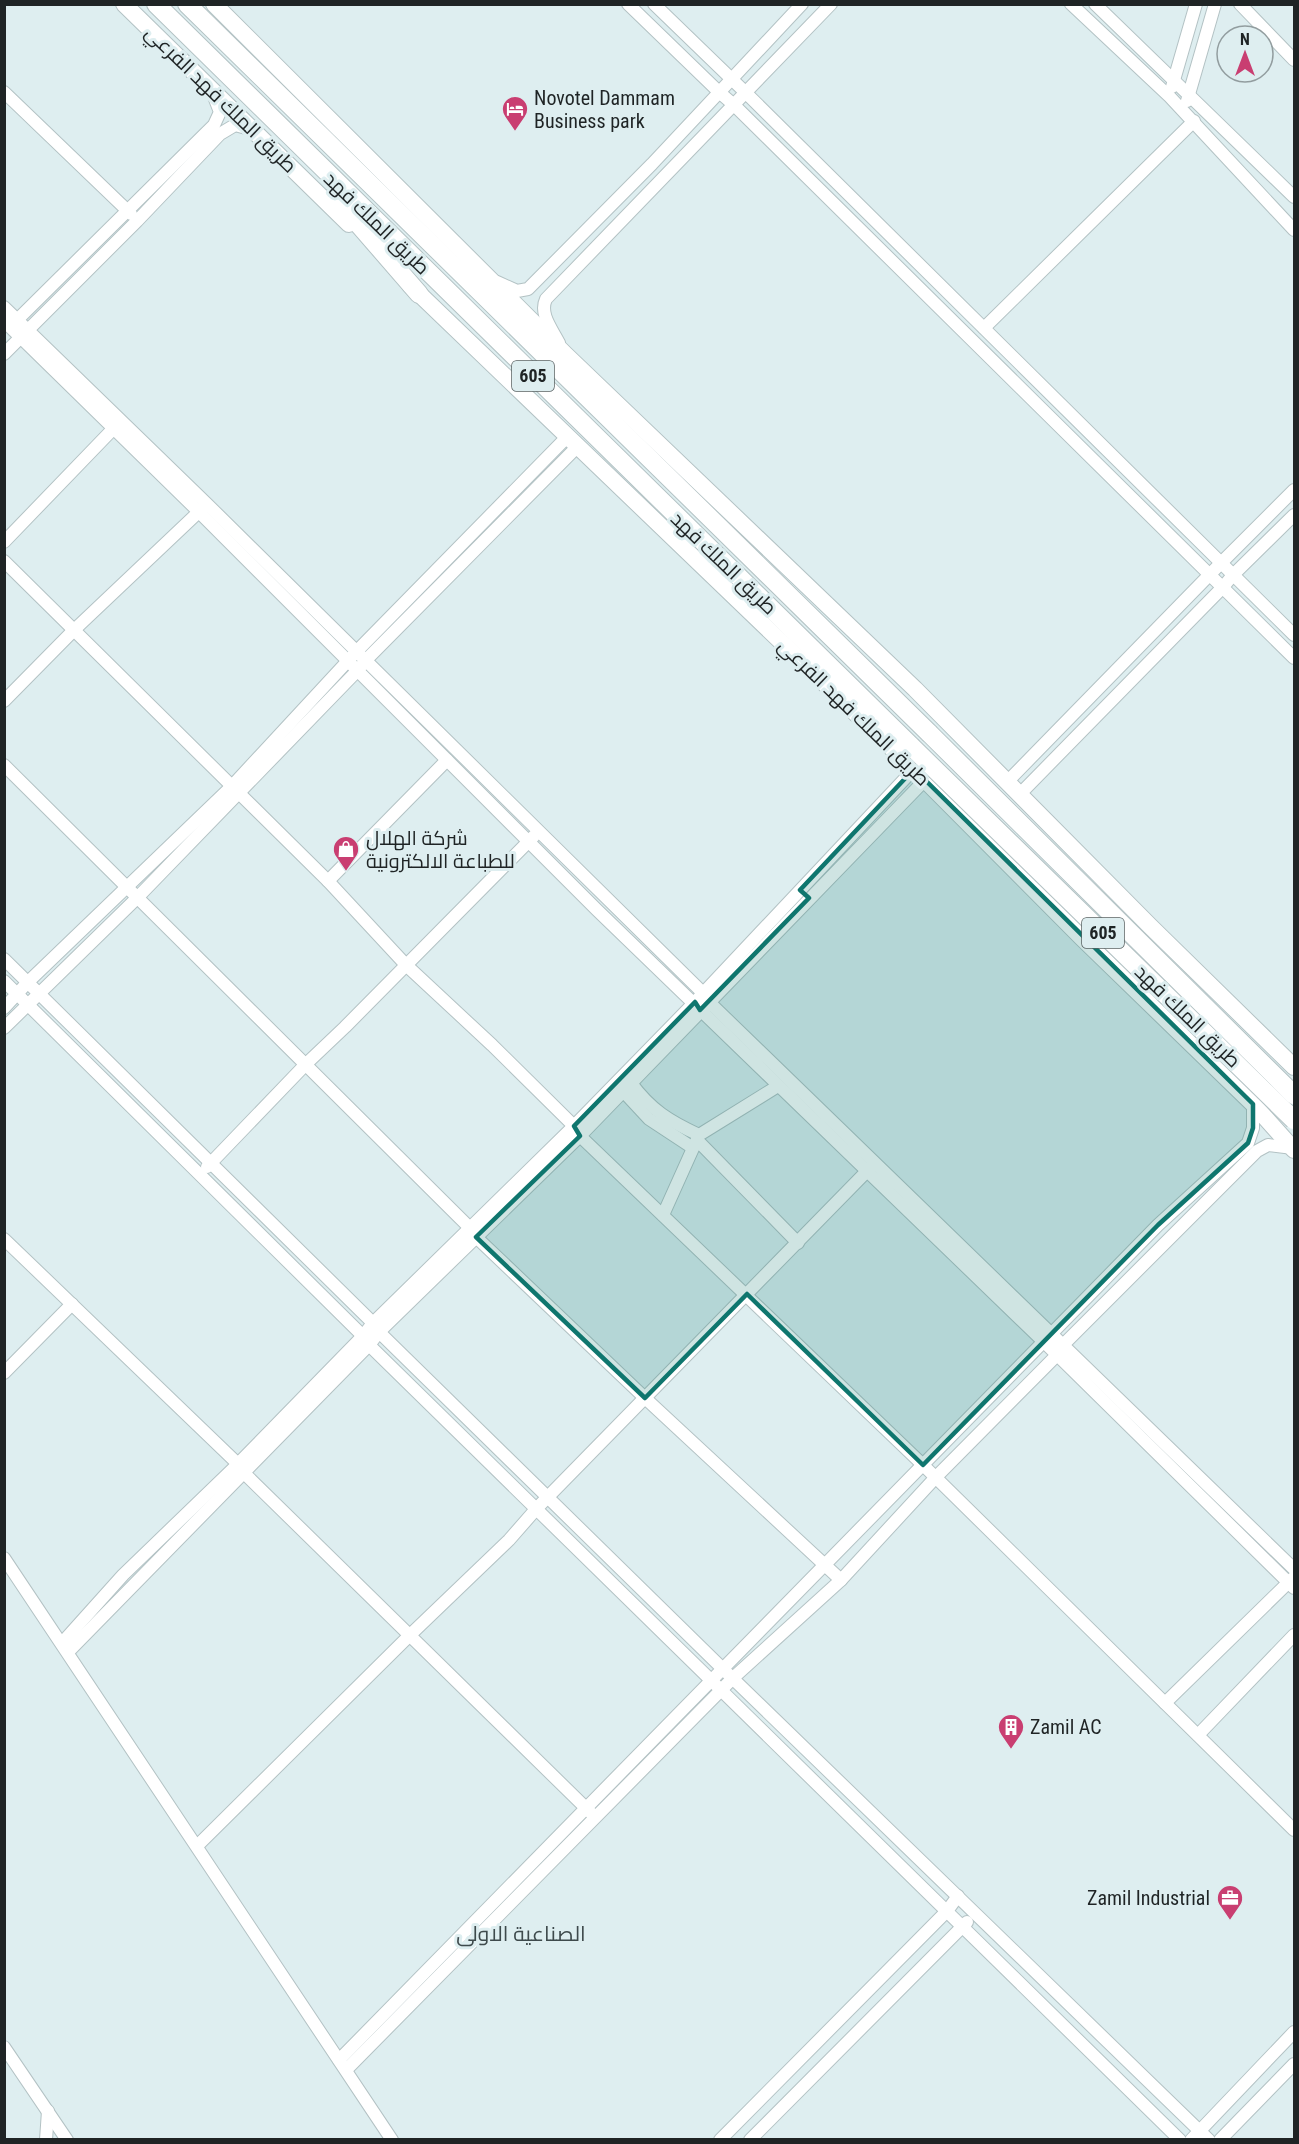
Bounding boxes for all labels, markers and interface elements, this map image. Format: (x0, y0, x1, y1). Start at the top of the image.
street label: طريق الملك فهد الفرعي (137, 20, 302, 181)
north arrow (1215, 24, 1275, 84)
text: N (1240, 30, 1250, 49)
place label: Novotel Dammam Business park (534, 86, 675, 133)
hotel icon: Novotel Dammam Business park (500, 94, 530, 132)
street label: طريق الملك فهد (318, 167, 435, 280)
road number: 605 (512, 361, 554, 391)
street label: طريق الملك فهد (665, 507, 782, 620)
street label: طريق الملك فهد الفرعي (770, 633, 935, 794)
place label: شركة الهلال للطباعة الالكترونية (366, 826, 515, 873)
shop icon: شركة الهلال للطباعة الالكترونية (331, 834, 361, 872)
road number: 605 (1082, 918, 1124, 948)
street label: طريق الملك فهد (1129, 960, 1246, 1073)
building icon: Zamil AC (996, 1712, 1026, 1750)
place label: Zamil AC (1030, 1715, 1102, 1739)
office icon: Zamil Industrial (1215, 1883, 1245, 1921)
place label: Zamil Industrial (1087, 1886, 1210, 1910)
district label: الصناعية الاولى (456, 1922, 586, 1947)

